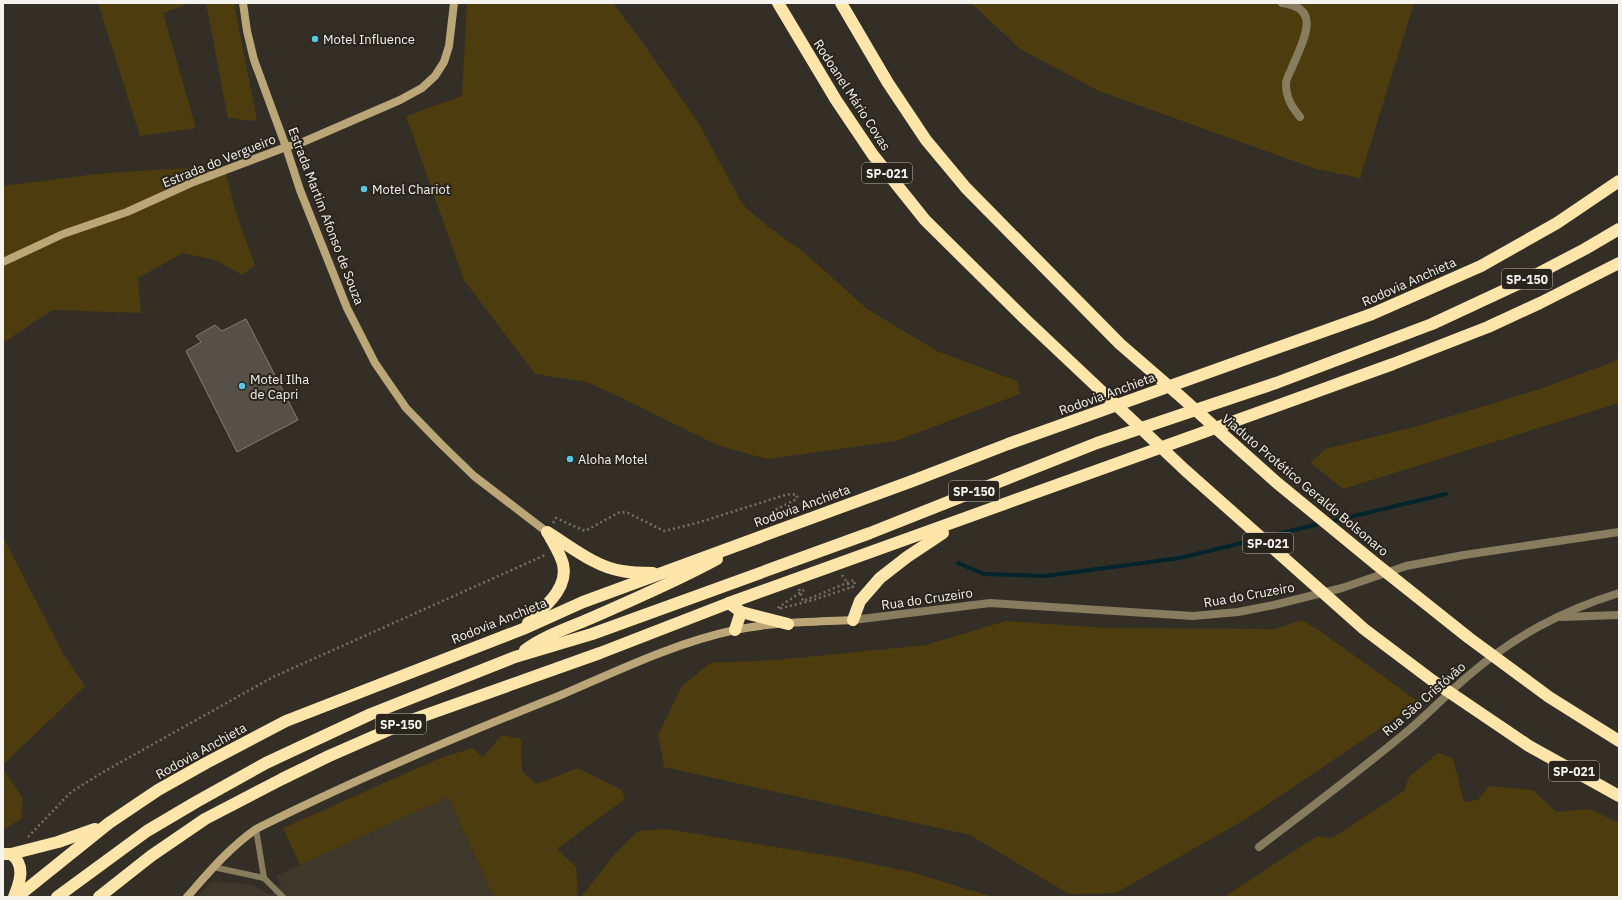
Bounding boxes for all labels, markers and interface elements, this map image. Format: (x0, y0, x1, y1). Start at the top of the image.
place label: Motel Influence (323, 31, 415, 48)
marker: Motel Influence (310, 34, 320, 44)
street label: Rodoanel Mário Covas (810, 36, 894, 154)
street label: Estrada Martim Afonso de Souza (284, 125, 368, 307)
street label: Estrada do Vergueiro (160, 130, 278, 192)
road number: SP-021 (862, 163, 912, 183)
place label: Motel Chariot (372, 181, 450, 198)
marker: Motel Chariot (359, 184, 369, 194)
street label: Rodovia Anchieta (1359, 254, 1459, 310)
road number: SP-150 (1502, 269, 1552, 289)
street label: Rodovia Anchieta (1056, 369, 1158, 419)
place label: Motel Ilha de Capri (250, 371, 309, 403)
marker: Motel Ilha de Capri (237, 381, 247, 391)
street label: Viaduto Protético Geraldo Bolsonaro (1218, 410, 1392, 560)
place label: Aloha Motel (578, 451, 648, 468)
marker: Aloha Motel (565, 454, 575, 464)
street label: Rodovia Anchieta (751, 481, 853, 531)
road number: SP-150 (949, 481, 999, 501)
road number: SP-021 (1243, 533, 1293, 553)
street label: Rua do Cruzeiro (1202, 579, 1296, 611)
street label: Rua do Cruzeiro (880, 584, 974, 614)
street label: Rodovia Anchieta (449, 594, 549, 648)
street label: Rua São Cristóvão (1379, 658, 1469, 740)
road number: SP-150 (376, 714, 426, 734)
street label: Rodovia Anchieta (153, 719, 249, 783)
road number: SP-021 (1549, 761, 1599, 781)

